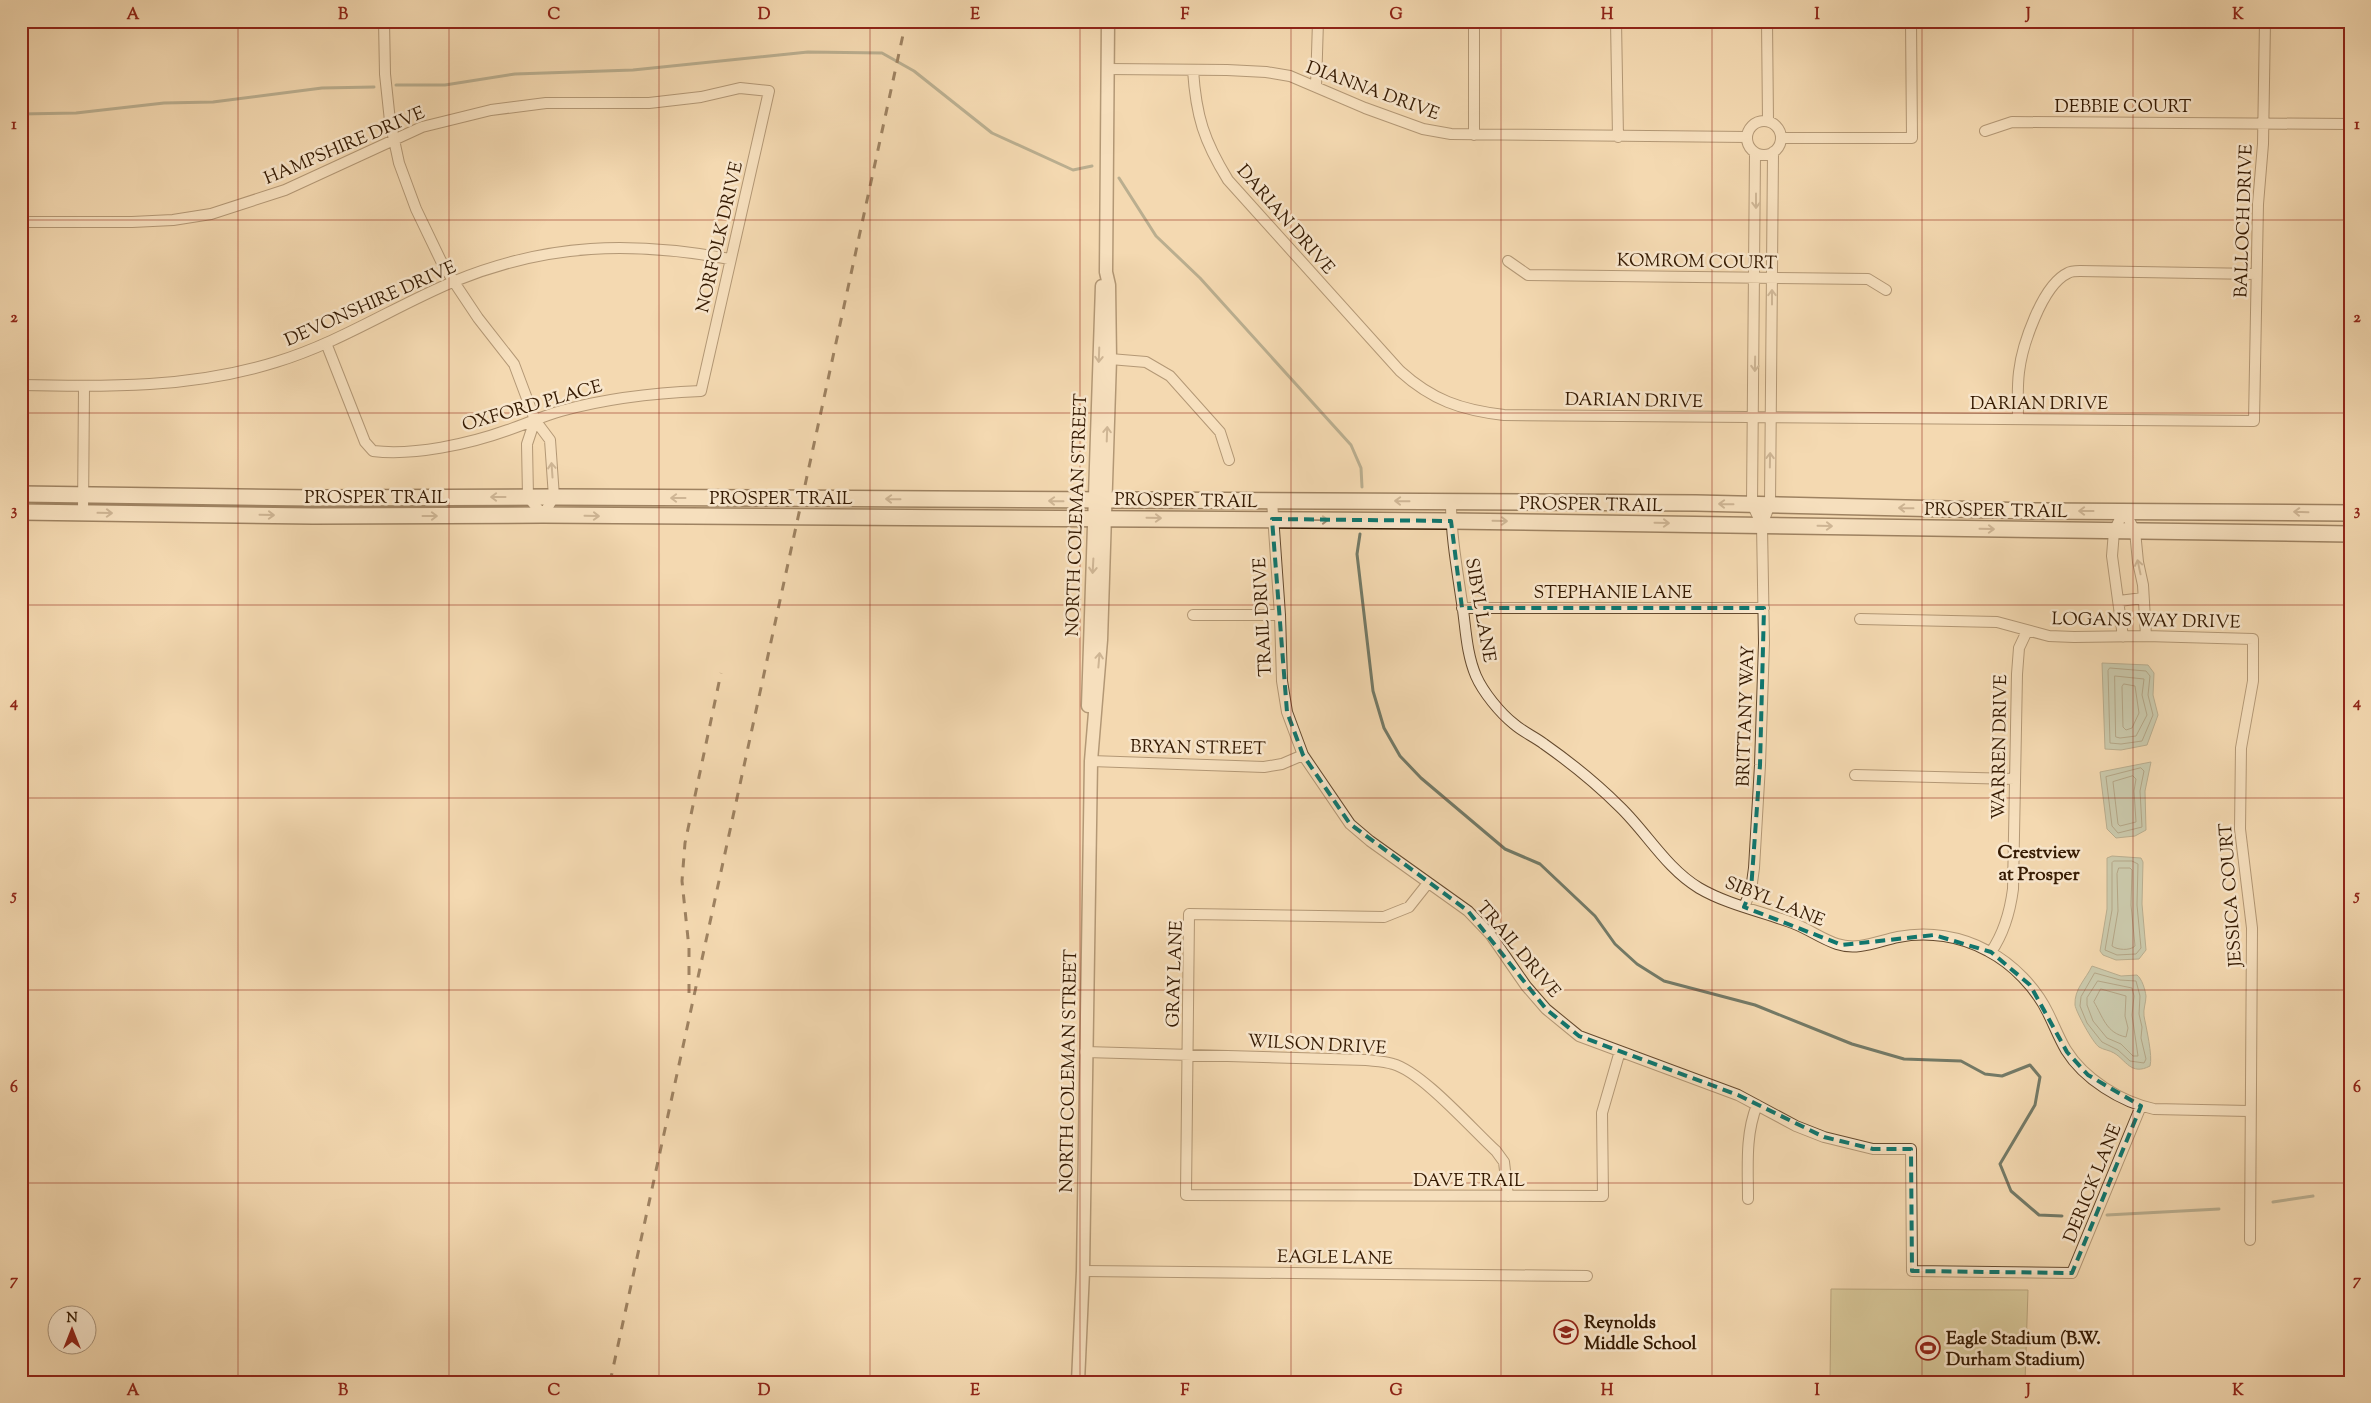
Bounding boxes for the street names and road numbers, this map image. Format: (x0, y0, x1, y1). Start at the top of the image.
street label: DIANNA DRIVE (1302, 56, 1443, 128)
street label: DEBBIE COURT (2055, 95, 2192, 121)
street label: HAMPSHIRE DRIVE (260, 101, 429, 193)
street label: BALLOCH DRIVE (2229, 144, 2261, 298)
street label: NORFOLK DRIVE (691, 159, 751, 315)
street label: DARIAN DRIVE (1229, 160, 1340, 281)
street label: KOMROM COURT (1617, 249, 1778, 277)
street label: DEVONSHIRE DRIVE (281, 255, 461, 354)
street label: OXFORD PLACE (459, 374, 606, 439)
street label: DARIAN DRIVE (1565, 388, 1703, 416)
street label: DARIAN DRIVE (1970, 392, 2108, 418)
street label: NORTH COLEMAN STREET (1061, 393, 1095, 637)
street label: PROSPER TRAIL (304, 486, 448, 512)
street label: PROSPER TRAIL (709, 487, 853, 513)
street label: PROSPER TRAIL (1114, 488, 1258, 516)
street label: PROSPER TRAIL (1519, 492, 1663, 520)
street label: PROSPER TRAIL (1924, 498, 2068, 526)
street label: SIBYL LANE (1457, 556, 1501, 665)
street label: TRAIL DRIVE (1248, 557, 1280, 677)
street label: STEPHANIE LANE (1534, 581, 1693, 607)
street label: LOGANS WAY DRIVE (2051, 607, 2241, 637)
street label: BRITTANY WAY (1732, 645, 1762, 787)
street label: WARREN DRIVE (1987, 674, 2015, 820)
street label: BRYAN STREET (1130, 735, 1266, 763)
street label: JESSICA COURT (2214, 822, 2250, 969)
street label: SIBYL LANE (1720, 871, 1828, 935)
street label: TRAIL DRIVE (1469, 896, 1566, 1004)
street label: GRAY LANE (1161, 920, 1191, 1028)
street label: NORTH COLEMAN STREET (1055, 949, 1085, 1193)
street label: WILSON DRIVE (1247, 1029, 1387, 1063)
street label: DERICK LANE (2058, 1120, 2130, 1247)
street label: DAVE TRAIL (1413, 1169, 1525, 1195)
street label: EAGLE LANE (1277, 1245, 1393, 1273)

